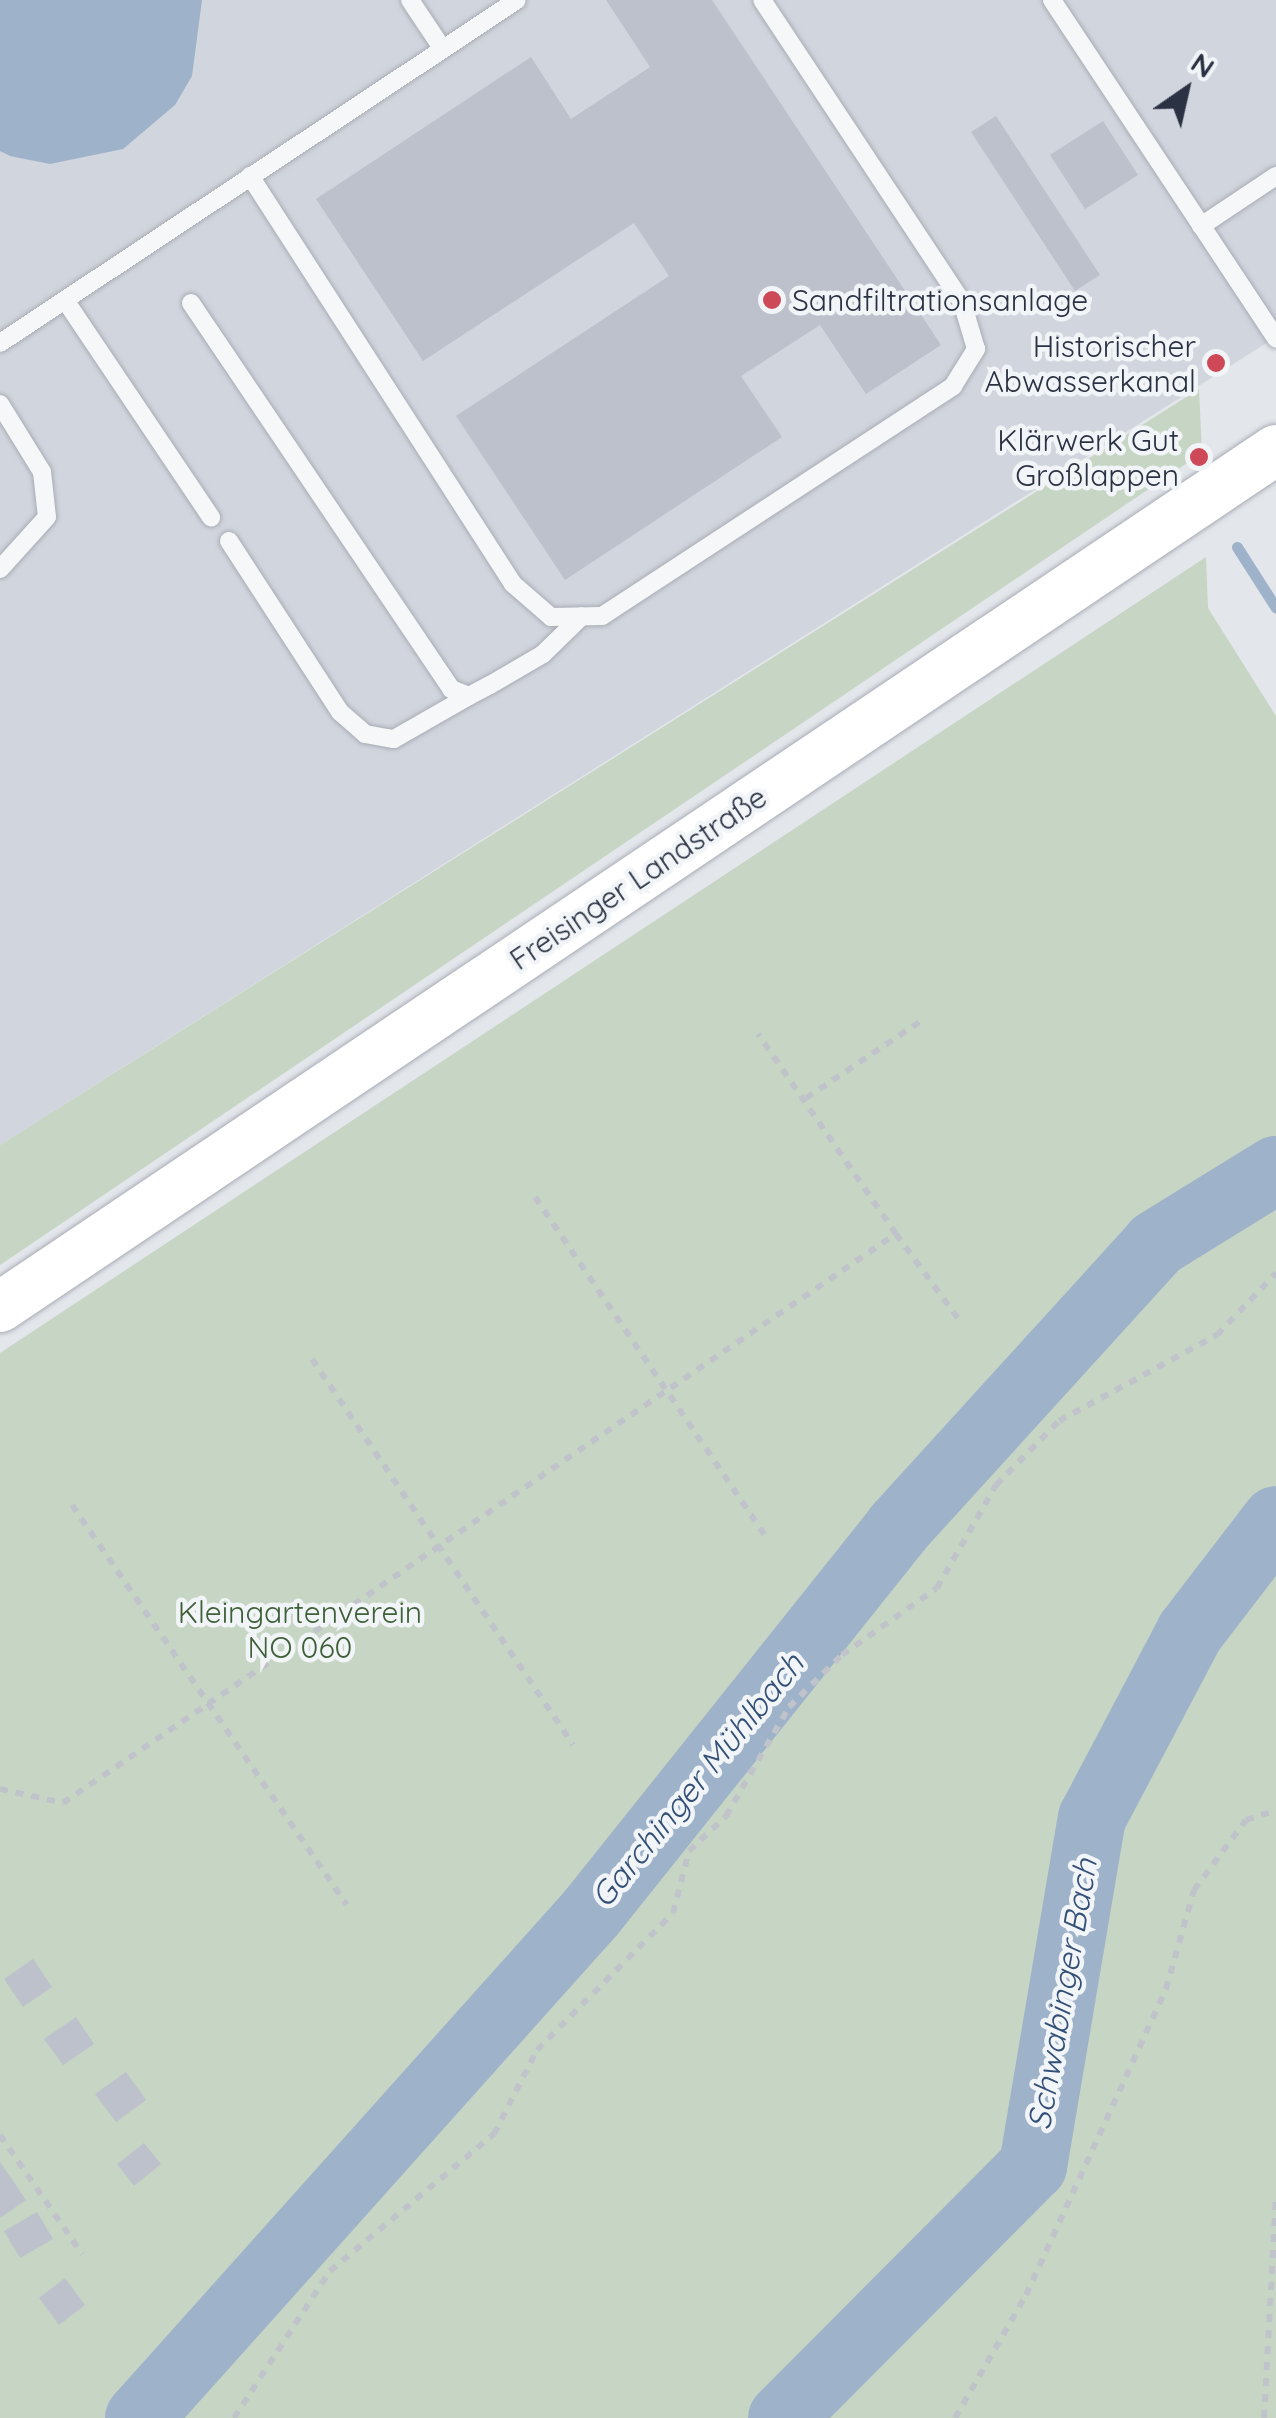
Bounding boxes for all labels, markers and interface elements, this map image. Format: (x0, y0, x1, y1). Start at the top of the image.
north arrow (1136, 40, 1236, 140)
text: N (1185, 44, 1221, 85)
place label: Sandfiltrationsanlage (792, 282, 1088, 318)
marker: Sandfiltrationsanlage (761, 289, 783, 311)
place label: Historischer Abwasserkanal (984, 328, 1196, 398)
marker: Historischer Abwasserkanal (1205, 352, 1227, 374)
place label: Klärwerk Gut Großlappen (997, 422, 1179, 492)
marker: Klärwerk Gut Großlappen (1188, 446, 1210, 468)
street label: Freisinger Landstraße (503, 779, 773, 977)
park label: Kleingartenverein NO 060 (178, 1594, 422, 1664)
water label: Garchinger Mühlbach (583, 1645, 811, 1915)
water label: Schwabinger Bach (1019, 1856, 1105, 2132)

